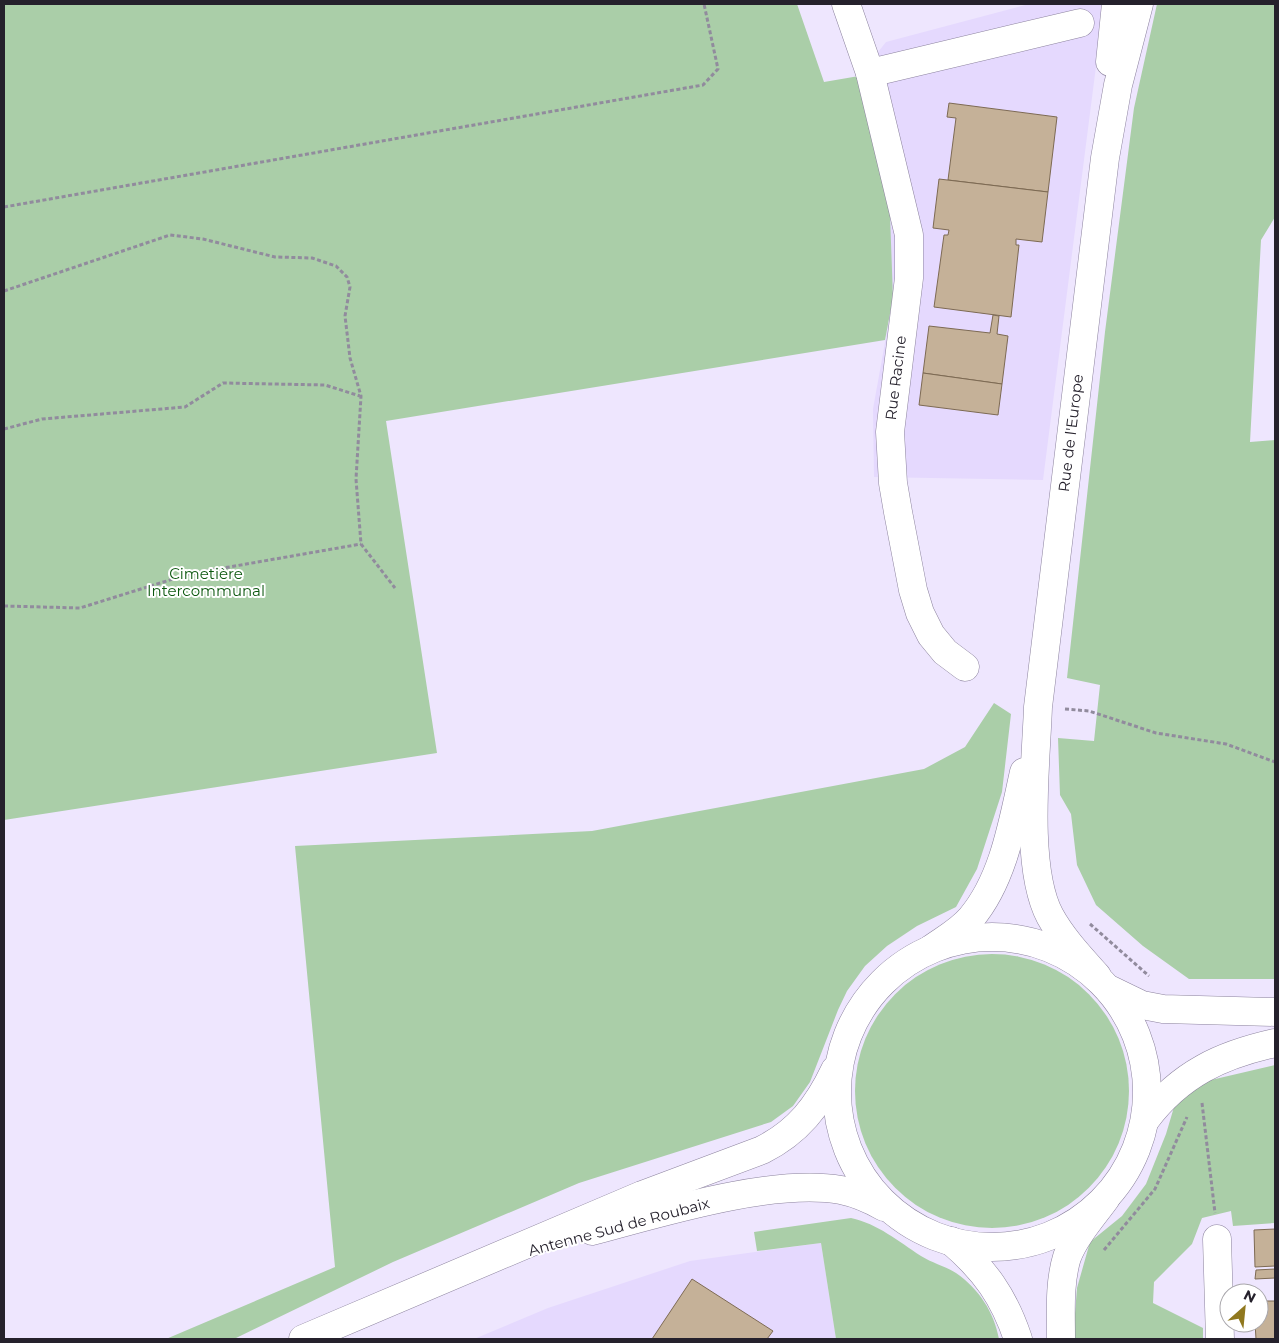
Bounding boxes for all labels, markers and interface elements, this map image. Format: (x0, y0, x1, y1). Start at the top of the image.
street label: Rue Racine (881, 335, 910, 421)
street label: Rue de l'Europe (1054, 373, 1087, 493)
park label: Cimetière Intercommunal (147, 564, 265, 600)
street label: Antenne Sud de Roubaix (526, 1193, 712, 1260)
north arrow (1219, 1283, 1269, 1333)
text: N (1241, 1286, 1259, 1307)

